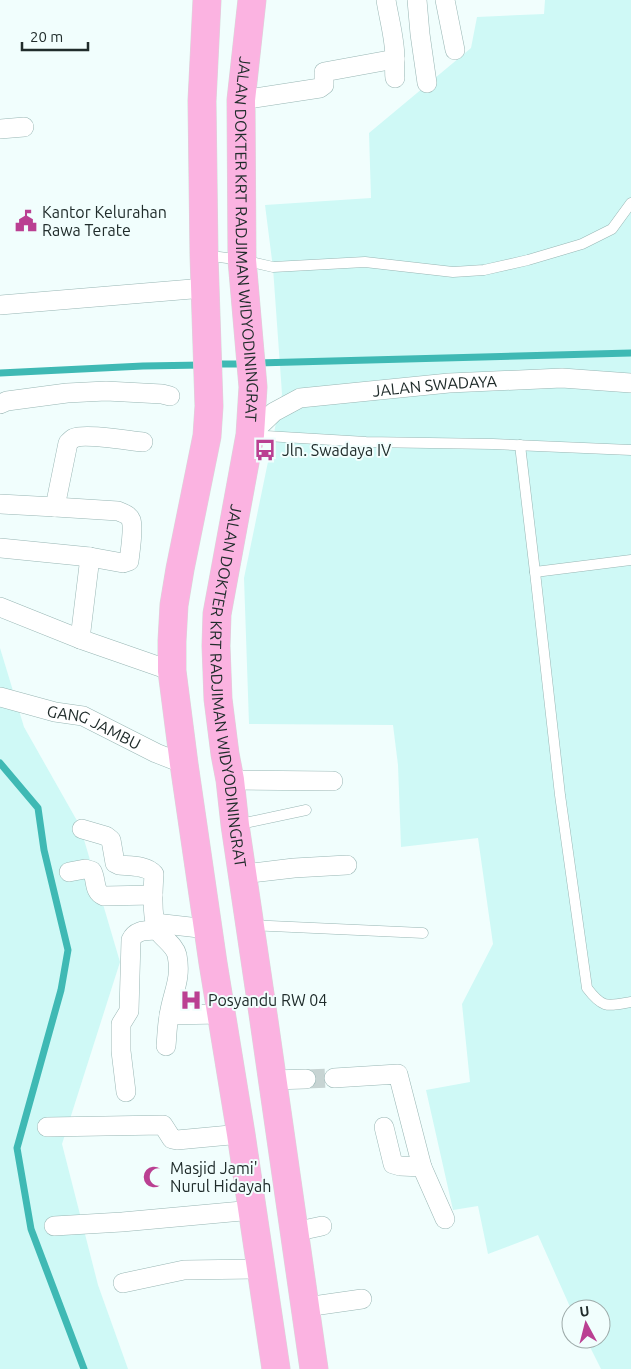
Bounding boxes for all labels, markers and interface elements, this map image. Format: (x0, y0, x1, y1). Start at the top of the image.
scale bar (22, 20, 89, 52)
text: 20 m (30, 28, 63, 45)
street label: JALAN DOKTER KRT RADJIMAN WIDYODININGRAT (232, 56, 262, 423)
place label: Kantor Kelurahan Rawa Terate (42, 203, 167, 239)
public building icon: Kantor Kelurahan Rawa Terate (13, 208, 39, 234)
street label: JALAN SWADAYA (372, 372, 498, 400)
bus stop icon: Jln. Swadaya IV (252, 437, 278, 463)
place label: Jln. Swadaya IV (282, 441, 391, 459)
street label: JALAN DOKTER KRT RADJIMAN WIDYODININGRAT (207, 503, 250, 869)
street label: GANG JAMBU (45, 701, 144, 753)
hospital icon: Posyandu RW 04 (178, 987, 204, 1013)
place label: Posyandu RW 04 (208, 991, 327, 1009)
place label: Masjid Jami' Nurul Hidayah (170, 1159, 271, 1195)
mosque icon: Masjid Jami' Nurul Hidayah (141, 1164, 167, 1190)
north arrow (561, 1299, 611, 1349)
text: U (579, 1303, 590, 1320)

